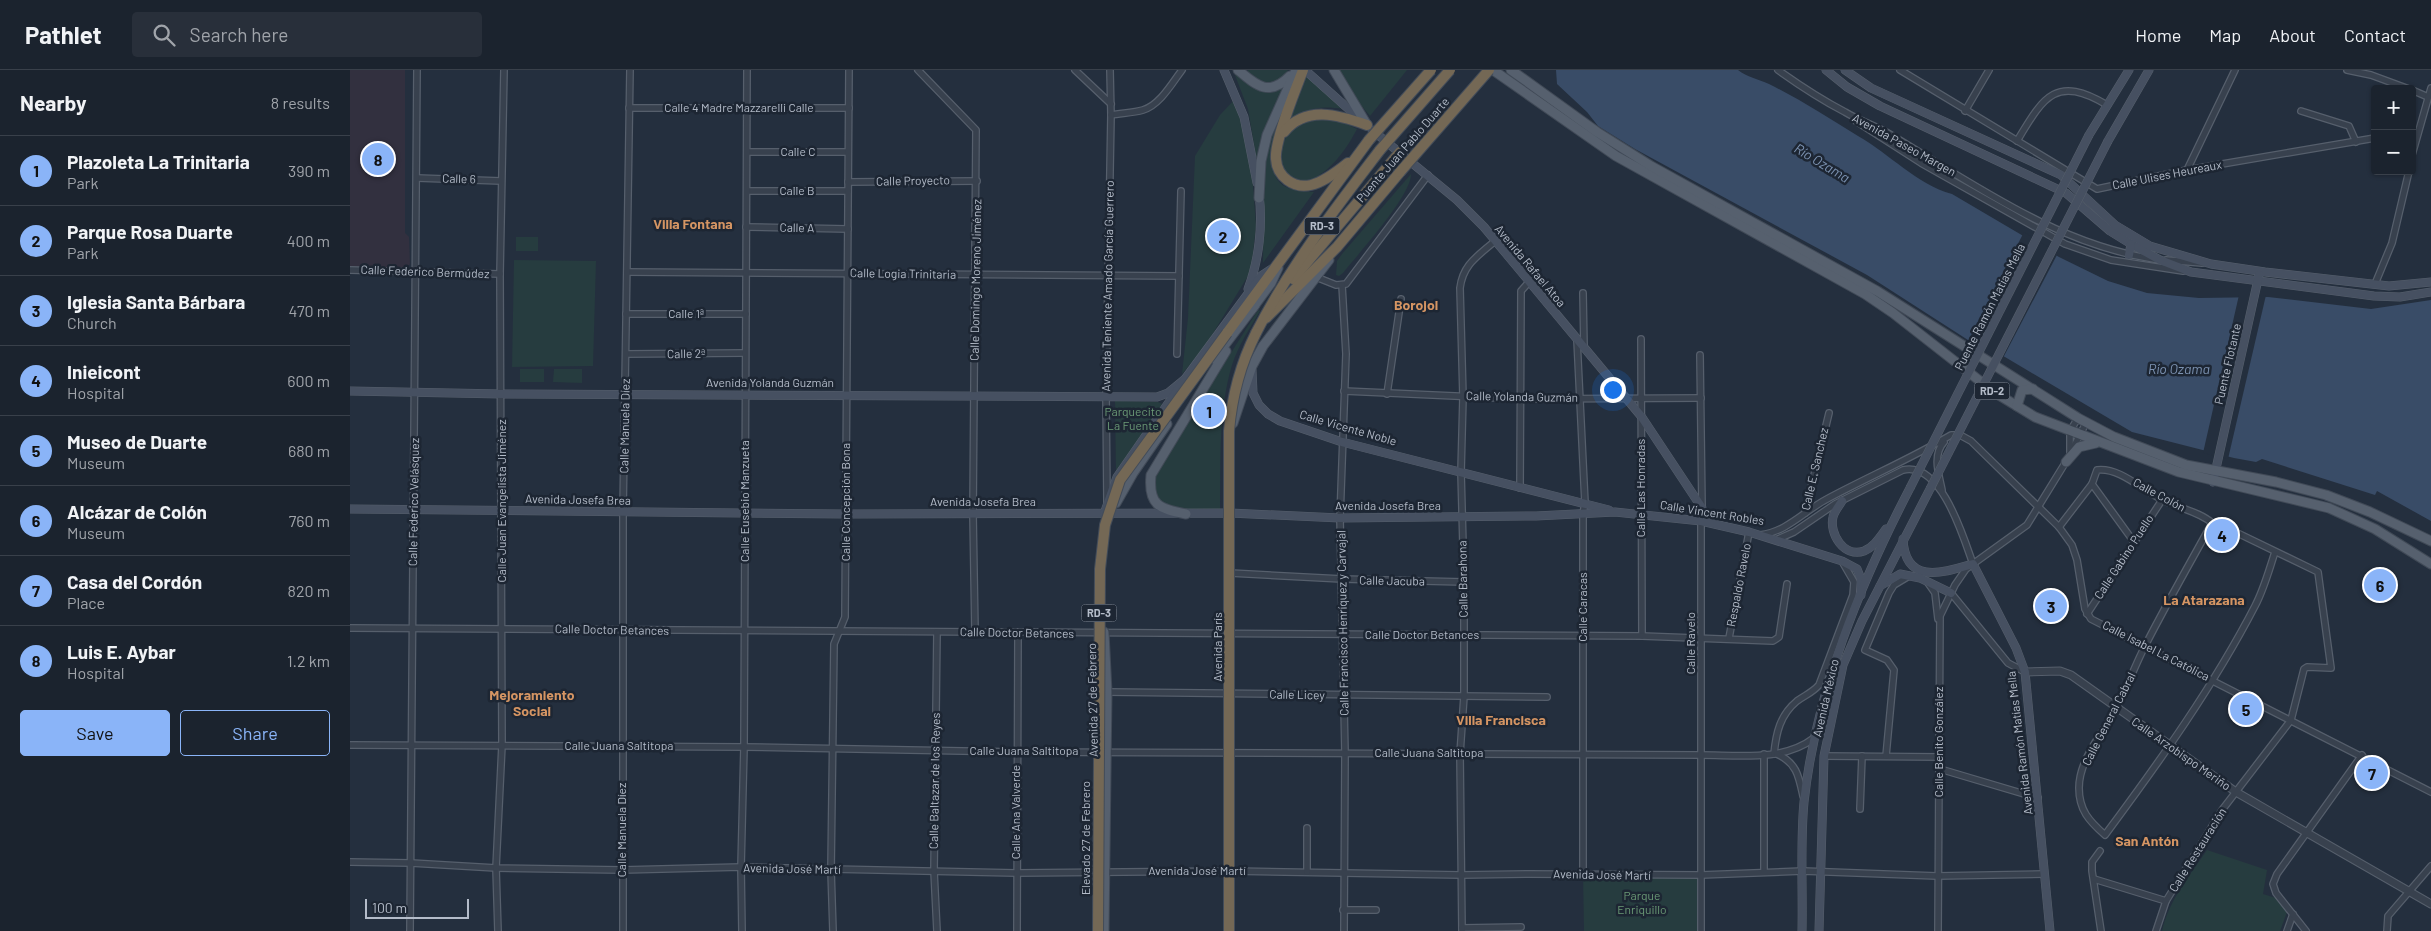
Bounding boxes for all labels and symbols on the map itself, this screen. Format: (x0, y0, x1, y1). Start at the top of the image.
street label: Puente Juan Pablo Duarte (1353, 94, 1452, 205)
street label: Calle 4 Madre Mazzarelli Calle (664, 100, 814, 114)
street label: Avenida Paseo Margen (1850, 110, 1959, 178)
water label: Río Ozama (1791, 139, 1853, 186)
pin: 8 (362, 140, 394, 178)
street label: Calle C (781, 144, 815, 158)
street label: Calle Ulises Heureaux (2111, 156, 2223, 191)
street label: Calle 6 (442, 170, 476, 186)
street label: Calle Proyecto (876, 172, 950, 188)
street label: Avenida Teniente Amado García Guerrero (1098, 180, 1116, 392)
street label: Calle B (779, 183, 815, 197)
street label: Calle Domingo Moreno Jiménez (967, 199, 983, 361)
district label: Villa Fontana (653, 215, 733, 232)
pin: 2 (1207, 217, 1239, 255)
road number: RD-3 (1304, 218, 1340, 234)
street label: Calle A (779, 220, 815, 234)
street label: Avenida Rafael Atoa (1492, 222, 1569, 309)
street label: Puente Ramón Matías Mella (1951, 241, 2027, 372)
street label: Calle Federico Bermúdez (360, 262, 490, 280)
street label: Calle Logia Trinitaria (850, 265, 956, 281)
district label: Borojol (1394, 296, 1438, 313)
street label: Calle 1ª (668, 306, 704, 320)
street label: Puente Flotante (2211, 322, 2243, 406)
street label: Calle 2ª (667, 346, 705, 360)
water label: Río Ozama (2148, 360, 2210, 377)
street label: Avenida Yolanda Guzmán (706, 375, 834, 389)
your location (1600, 377, 1626, 403)
street label: Calle Manuela Díez (616, 379, 632, 473)
road number: RD-2 (1974, 382, 2010, 400)
street label: Calle Yolanda Guzmán (1466, 388, 1578, 404)
pin: 1 (1193, 392, 1225, 430)
park label: Parquecito La Fuente (1105, 404, 1161, 432)
street label: Calle Vicente Noble (1298, 407, 1398, 448)
street label: Calle Juan Evangelista Jiménez (494, 419, 508, 583)
street label: Calle E. Sanchez (1798, 426, 1830, 512)
street label: Calle Federico Velásquez (405, 438, 421, 566)
street label: Calle Las Honradas (1633, 438, 1647, 537)
street label: Calle Eusebio Manzueta (737, 440, 751, 562)
street label: Calle Concepción Bona (838, 443, 852, 561)
street label: Calle Colón (2131, 475, 2188, 514)
street label: Avenida Josefa Brea (525, 491, 631, 507)
street label: Avenida Josefa Brea (930, 494, 1036, 508)
street label: Calle Vincent Robles (1659, 497, 1765, 527)
street label: Avenida Josefa Brea (1335, 498, 1441, 512)
street label: Calle Gabino Puello (2091, 512, 2156, 601)
pin: 4 (2206, 516, 2238, 554)
street label: Calle Francisco Henríquez y Carvajal (1333, 530, 1351, 716)
street label: Calle Barahona (1454, 540, 1470, 618)
street label: Respaldo Ravelo (1723, 542, 1753, 628)
pin: 6 (2364, 566, 2396, 604)
street label: Calle Jacuba (1359, 572, 1425, 588)
street label: Calle Caracas (1575, 572, 1589, 642)
pin: 3 (2035, 587, 2067, 625)
district label: La Atarazana (2163, 591, 2245, 608)
road number: RD-3 (1082, 604, 1116, 622)
street label: Avenida París (1210, 612, 1224, 682)
street label: Calle Ravelo (1683, 612, 1697, 674)
street label: Calle Isabel La Católica (2101, 617, 2212, 683)
street label: Calle Doctor Betances (555, 621, 670, 637)
street label: Calle Doctor Betances (960, 624, 1075, 640)
street label: Calle Doctor Betances (1365, 627, 1479, 641)
street label: Avenida 27 de Febrero (1084, 643, 1100, 757)
street label: Avenida México (1809, 657, 1841, 738)
street label: Calle General Cabral (2079, 670, 2138, 768)
street label: Avenida Ramón Matías Mella (2003, 671, 2035, 816)
district label: Mejoramiento Social (489, 686, 575, 719)
street label: Calle Licey (1269, 687, 1325, 701)
street label: Calle Benito González (1931, 687, 1945, 797)
pin: 5 (2230, 690, 2262, 728)
district label: Villa Francisca (1456, 711, 1546, 728)
street label: Calle Baltazar de los Reyes (926, 712, 942, 849)
street label: Calle Arzobispo Meriño (2129, 714, 2234, 793)
street label: Calle Juana Saltitopa (565, 738, 673, 752)
street label: Calle Juana Saltitopa (970, 743, 1078, 757)
street label: Calle Juana Saltitopa (1375, 745, 1483, 759)
pin: 7 (2356, 754, 2388, 792)
street label: Calle Ana Valverde (1008, 765, 1022, 859)
street label: Elevado 27 de Febrero (1078, 781, 1092, 895)
street label: Calle Manuela Díez (614, 783, 628, 877)
street label: Calle Restauración (2166, 805, 2229, 894)
district label: San Antón (2115, 832, 2179, 849)
street label: Avenida José Martí (743, 860, 841, 876)
street label: Avenida José Martí (1148, 863, 1246, 877)
street label: Avenida José Martí (1553, 866, 1651, 882)
park label: Parque Enriquillo (1617, 888, 1667, 916)
scale bar (365, 896, 469, 919)

